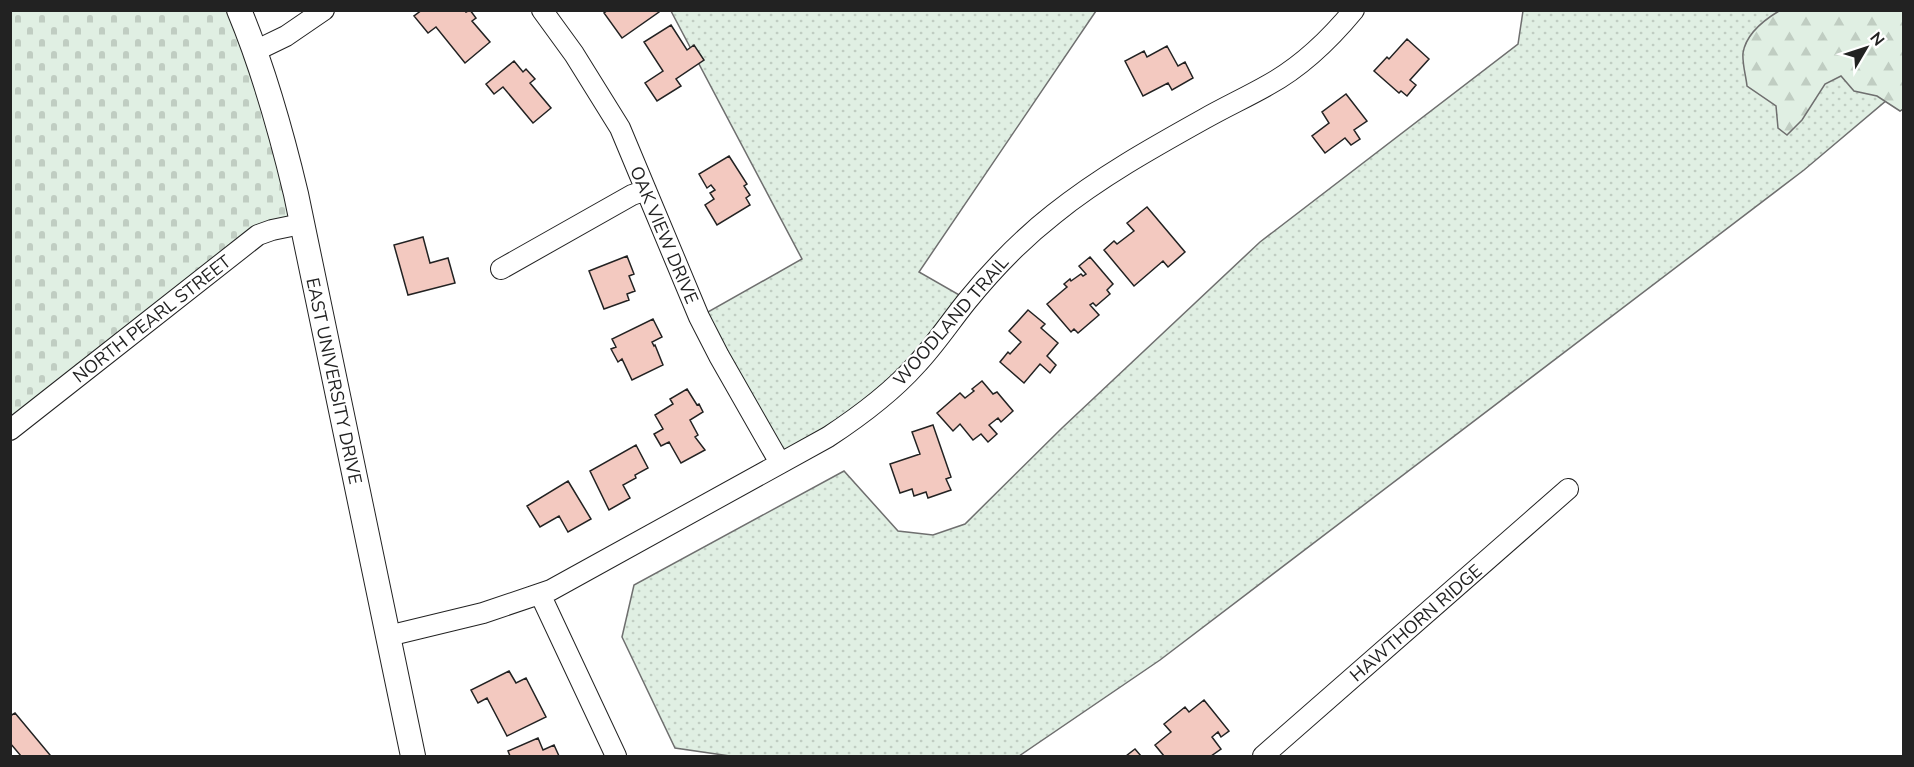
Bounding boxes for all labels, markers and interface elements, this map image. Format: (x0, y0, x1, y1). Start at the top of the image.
north arrow (1836, 18, 1896, 78)
text: N (1865, 28, 1889, 51)
street label: OAK VIEW DRIVE (624, 163, 704, 307)
street label: NORTH PEARL STREET (68, 250, 236, 388)
street label: WOODLAND TRAIL (888, 251, 1014, 391)
street label: EAST UNIVERSITY DRIVE (300, 276, 368, 486)
street label: HAWTHORN RIDGE (1345, 559, 1487, 687)

